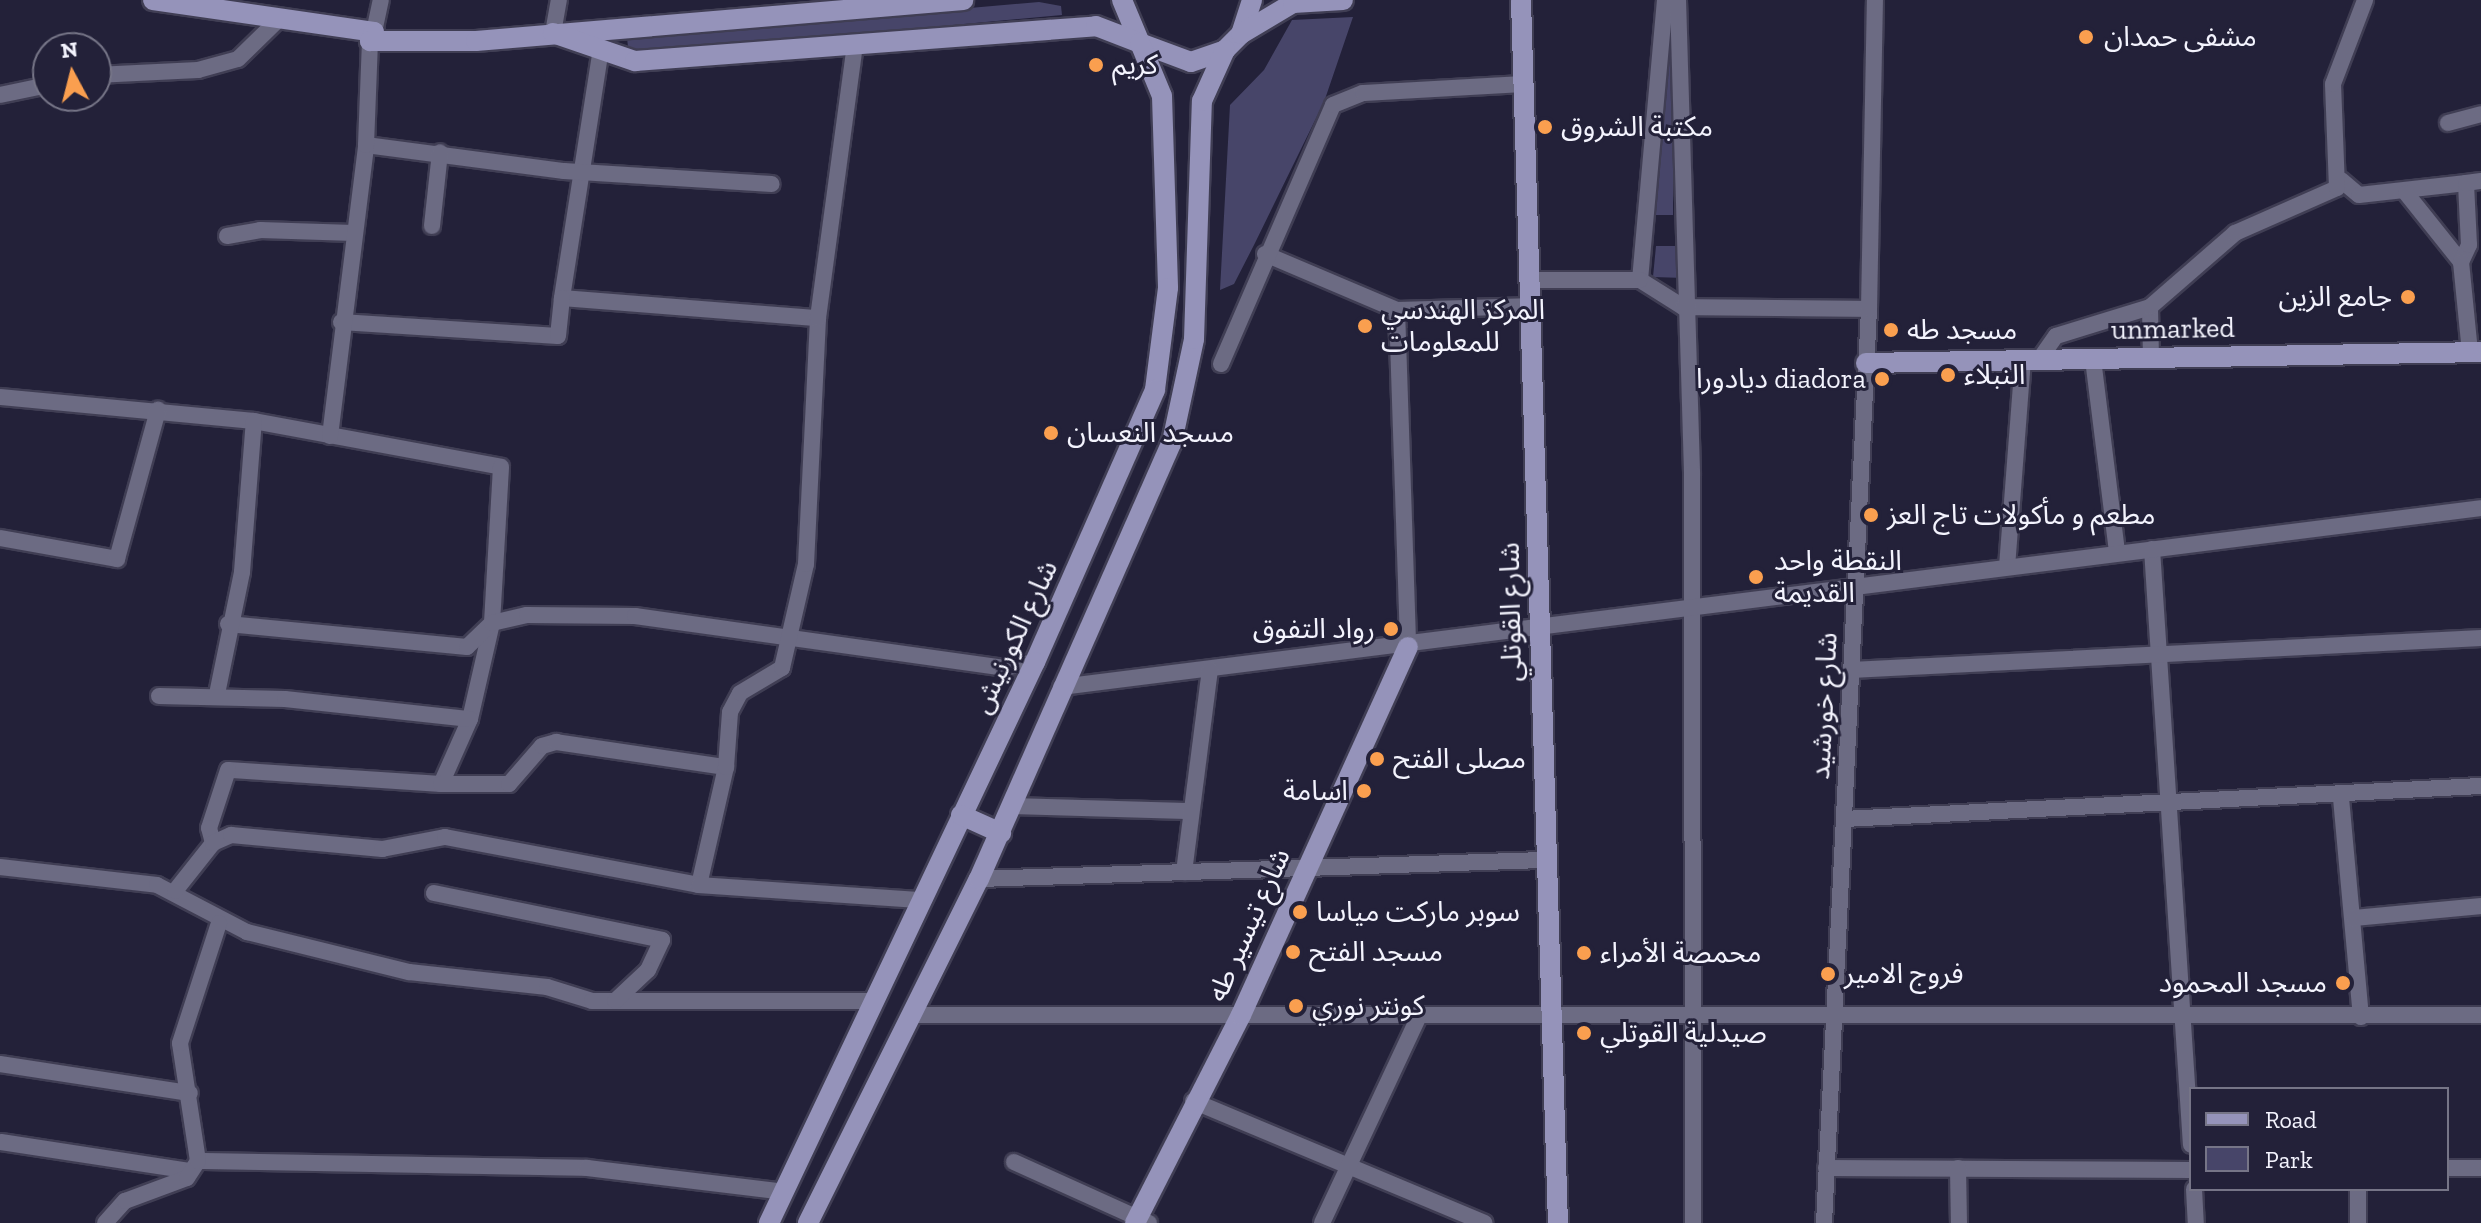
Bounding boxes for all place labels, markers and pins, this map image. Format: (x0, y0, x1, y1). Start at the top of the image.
place label: مشفى حمدان (2104, 20, 2257, 54)
marker: مشفى حمدان (2075, 26, 2097, 48)
place label: كريم (1112, 48, 1158, 82)
marker: كريم (1087, 56, 1105, 74)
place label: مكتبة الشروق (1561, 110, 1713, 144)
marker: مكتبة الشروق (1536, 118, 1554, 136)
place label: جامع الزين (2278, 280, 2392, 314)
marker: جامع الزين (2399, 288, 2417, 306)
place label: المركز الهندسي للمعلومات (1381, 293, 1545, 359)
place label: مسجد طه (1907, 313, 2017, 347)
marker: المركز الهندسي للمعلومات (1356, 317, 1374, 335)
marker: مسجد طه (1882, 321, 1900, 339)
place label: النبلاء (1964, 358, 2025, 392)
place label: ديادورا diadora (1696, 362, 1866, 396)
marker: النبلاء (1939, 366, 1957, 384)
marker: ديادورا diadora (1873, 370, 1891, 388)
place label: مسجد النعسان (1067, 416, 1234, 450)
marker: مسجد النعسان (1042, 424, 1060, 442)
place label: مطعم و مأكولات تاج العز (1887, 498, 2156, 532)
marker: مطعم و مأكولات تاج العز (1862, 506, 1880, 524)
place label: النقطة واحد القديمة (1774, 544, 1902, 610)
marker: النقطة واحد القديمة (1745, 566, 1767, 588)
place label: رواد التفوق (1253, 612, 1375, 646)
marker: رواد التفوق (1382, 620, 1400, 638)
place label: مصلى الفتح (1393, 742, 1526, 776)
marker: مصلى الفتح (1368, 750, 1386, 768)
place label: اسامة (1283, 774, 1348, 808)
marker: اسامة (1355, 782, 1373, 800)
place label: سوبر ماركت مياسا (1316, 895, 1520, 929)
marker: سوبر ماركت مياسا (1291, 903, 1309, 921)
place label: مسجد الفتح (1309, 935, 1443, 969)
place label: محمصة الأمراء (1600, 936, 1761, 970)
marker: مسجد الفتح (1284, 943, 1302, 961)
marker: محمصة الأمراء (1575, 944, 1593, 962)
place label: فروج الامير (1844, 957, 1964, 991)
marker: فروج الامير (1819, 965, 1837, 983)
place label: مسجد المحمود (2159, 966, 2327, 1000)
marker: مسجد المحمود (2334, 974, 2352, 992)
place label: كونتر نوري (1312, 989, 1424, 1023)
marker: كونتر نوري (1287, 997, 1305, 1015)
place label: صيدلية القوتلي (1600, 1016, 1767, 1050)
marker: صيدلية القوتلي (1575, 1024, 1593, 1042)

